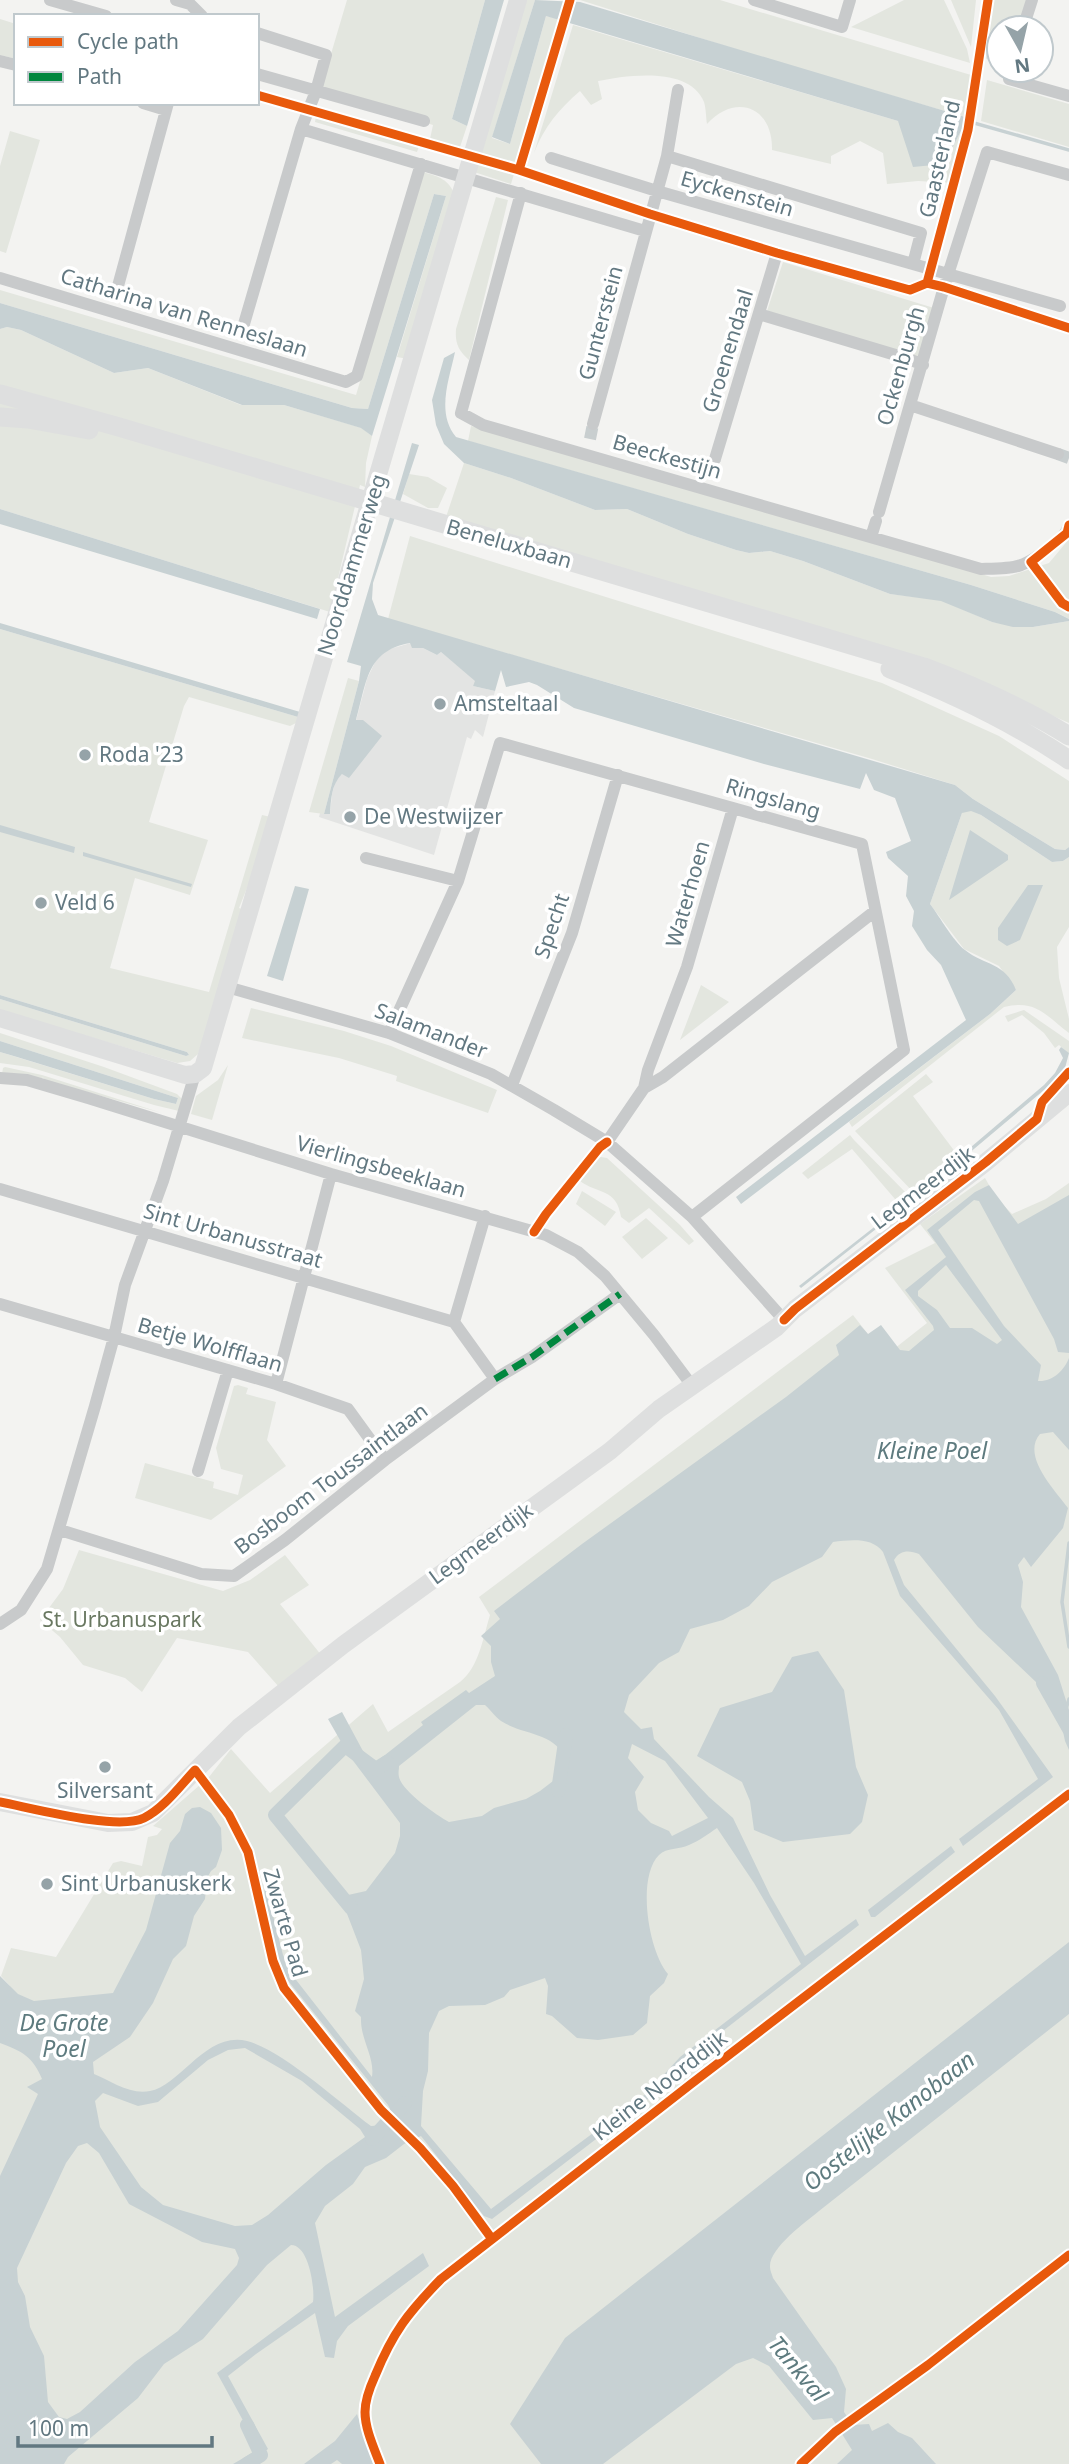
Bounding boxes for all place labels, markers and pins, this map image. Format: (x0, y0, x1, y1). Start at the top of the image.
place label: Amsteltaal (454, 689, 559, 717)
marker: Amsteltaal (432, 696, 448, 712)
place label: Roda '23 (99, 740, 184, 768)
marker: Roda '23 (77, 747, 93, 763)
place label: De Westwijzer (364, 802, 503, 830)
marker: De Westwijzer (342, 809, 358, 825)
place label: Veld 6 (55, 888, 115, 916)
marker: Veld 6 (33, 895, 49, 911)
marker: Silversant (97, 1759, 113, 1775)
place label: Silversant (57, 1776, 153, 1804)
place label: Sint Urbanuskerk (61, 1869, 232, 1897)
marker: Sint Urbanuskerk (39, 1876, 55, 1892)

